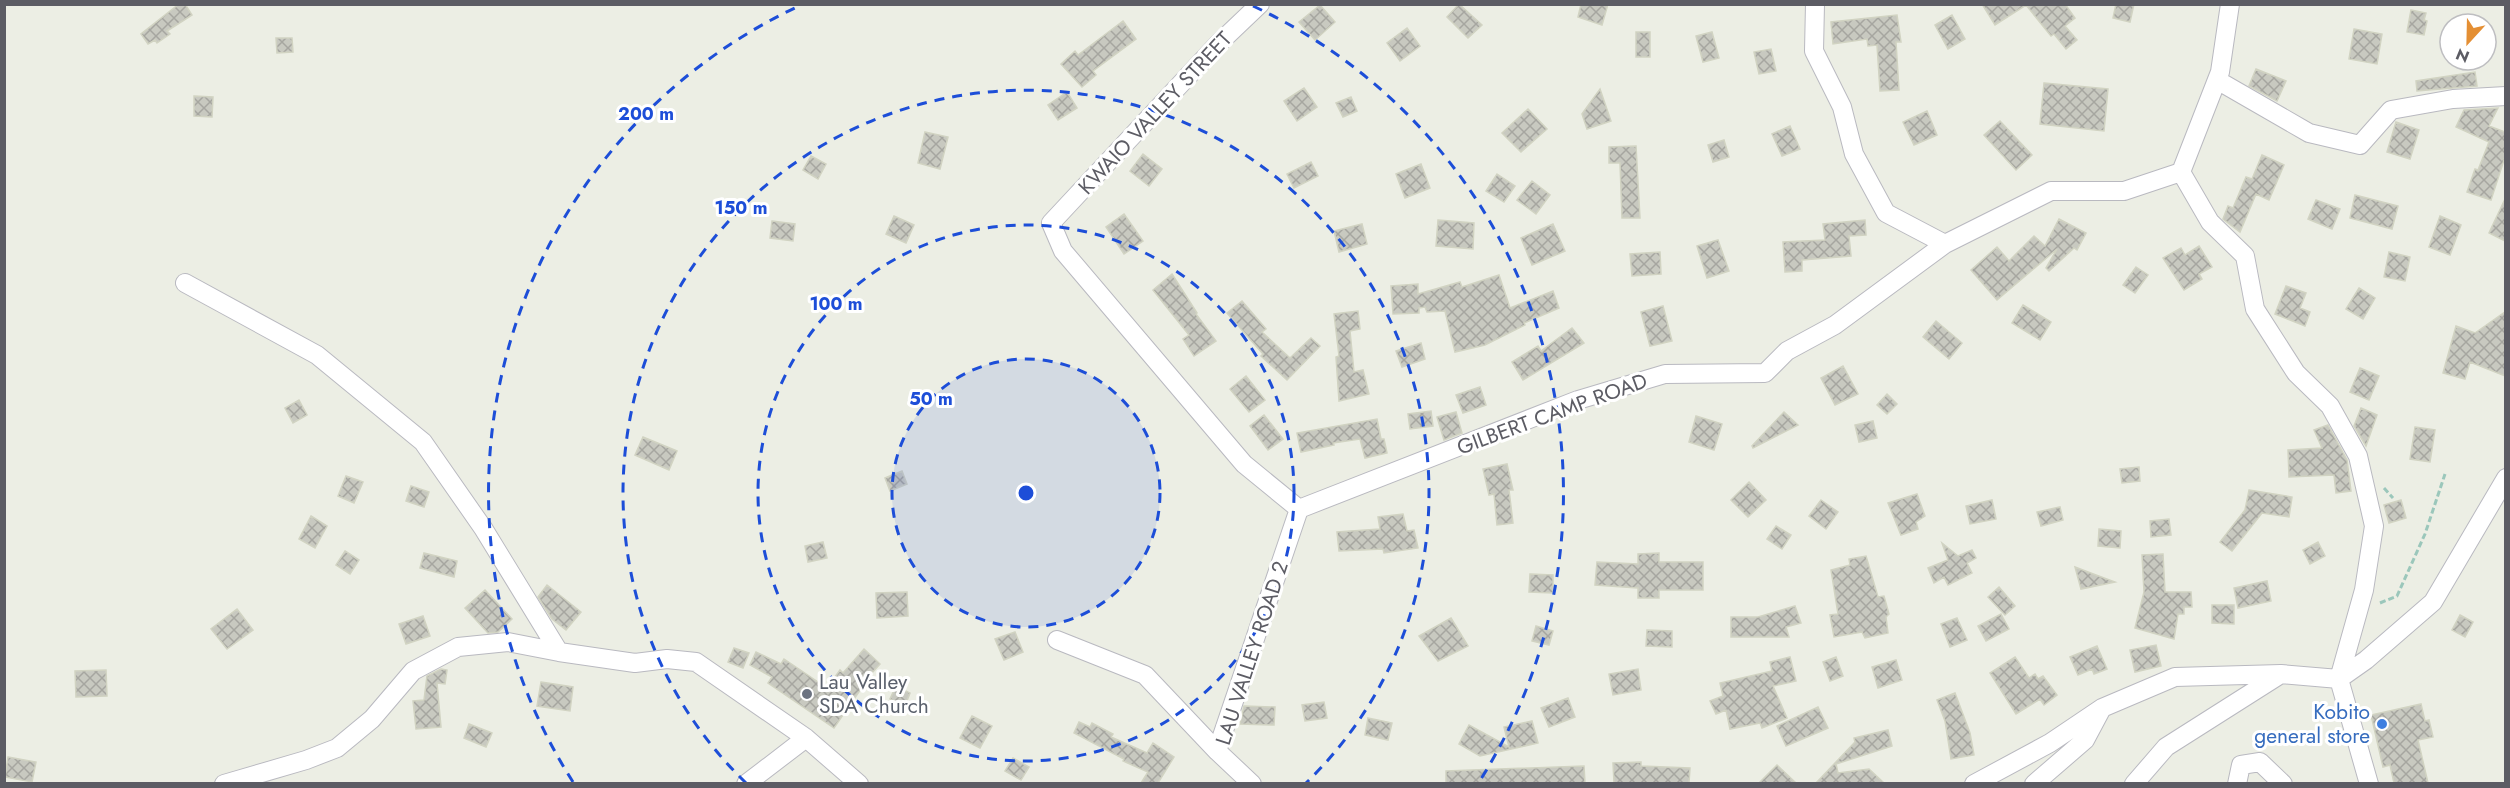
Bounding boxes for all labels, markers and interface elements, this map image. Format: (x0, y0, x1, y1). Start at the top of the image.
north arrow (2438, 12, 2498, 72)
street label: KWAIO VALLEY STREET (1071, 25, 1239, 201)
text: N (2452, 42, 2473, 68)
text: 200 m (618, 101, 674, 127)
text: 150 m (715, 195, 767, 221)
text: 100 m (809, 291, 863, 317)
street label: GILBERT CAMP ROAD (1453, 366, 1651, 462)
text: 50 m (909, 386, 953, 412)
centre of rings (1016, 483, 1036, 503)
street label: LAU VALLEY ROAD 2 (1208, 557, 1296, 749)
place label: Lau Valley SDA Church (819, 667, 929, 721)
marker: Lau Valley SDA Church (800, 687, 814, 701)
place label: Kobito general store (2254, 697, 2370, 751)
marker: Kobito general store (2375, 717, 2389, 731)

